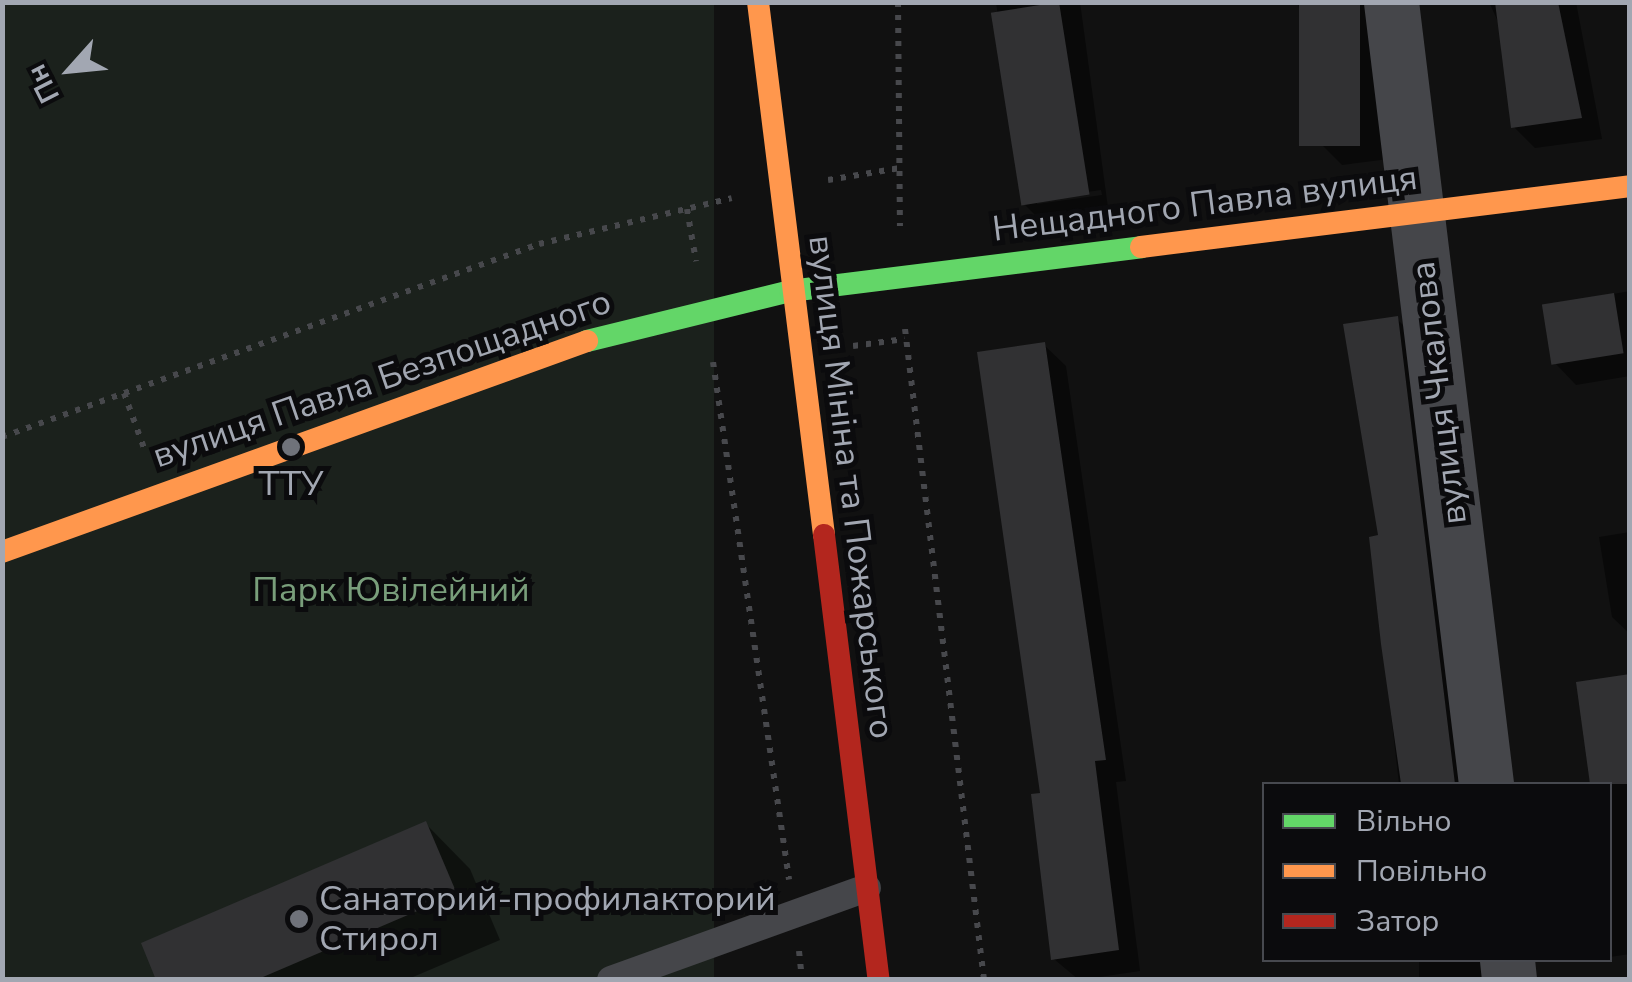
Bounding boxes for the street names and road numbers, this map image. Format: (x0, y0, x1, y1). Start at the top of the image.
street label: Нещадного Павла вулиця (990, 157, 1420, 251)
street label: вулиця Мініна та Пожарського (799, 233, 903, 741)
street label: вулиця Чкалова (1402, 259, 1476, 527)
street label: вулиця Павла Безпощадного (147, 281, 617, 477)

